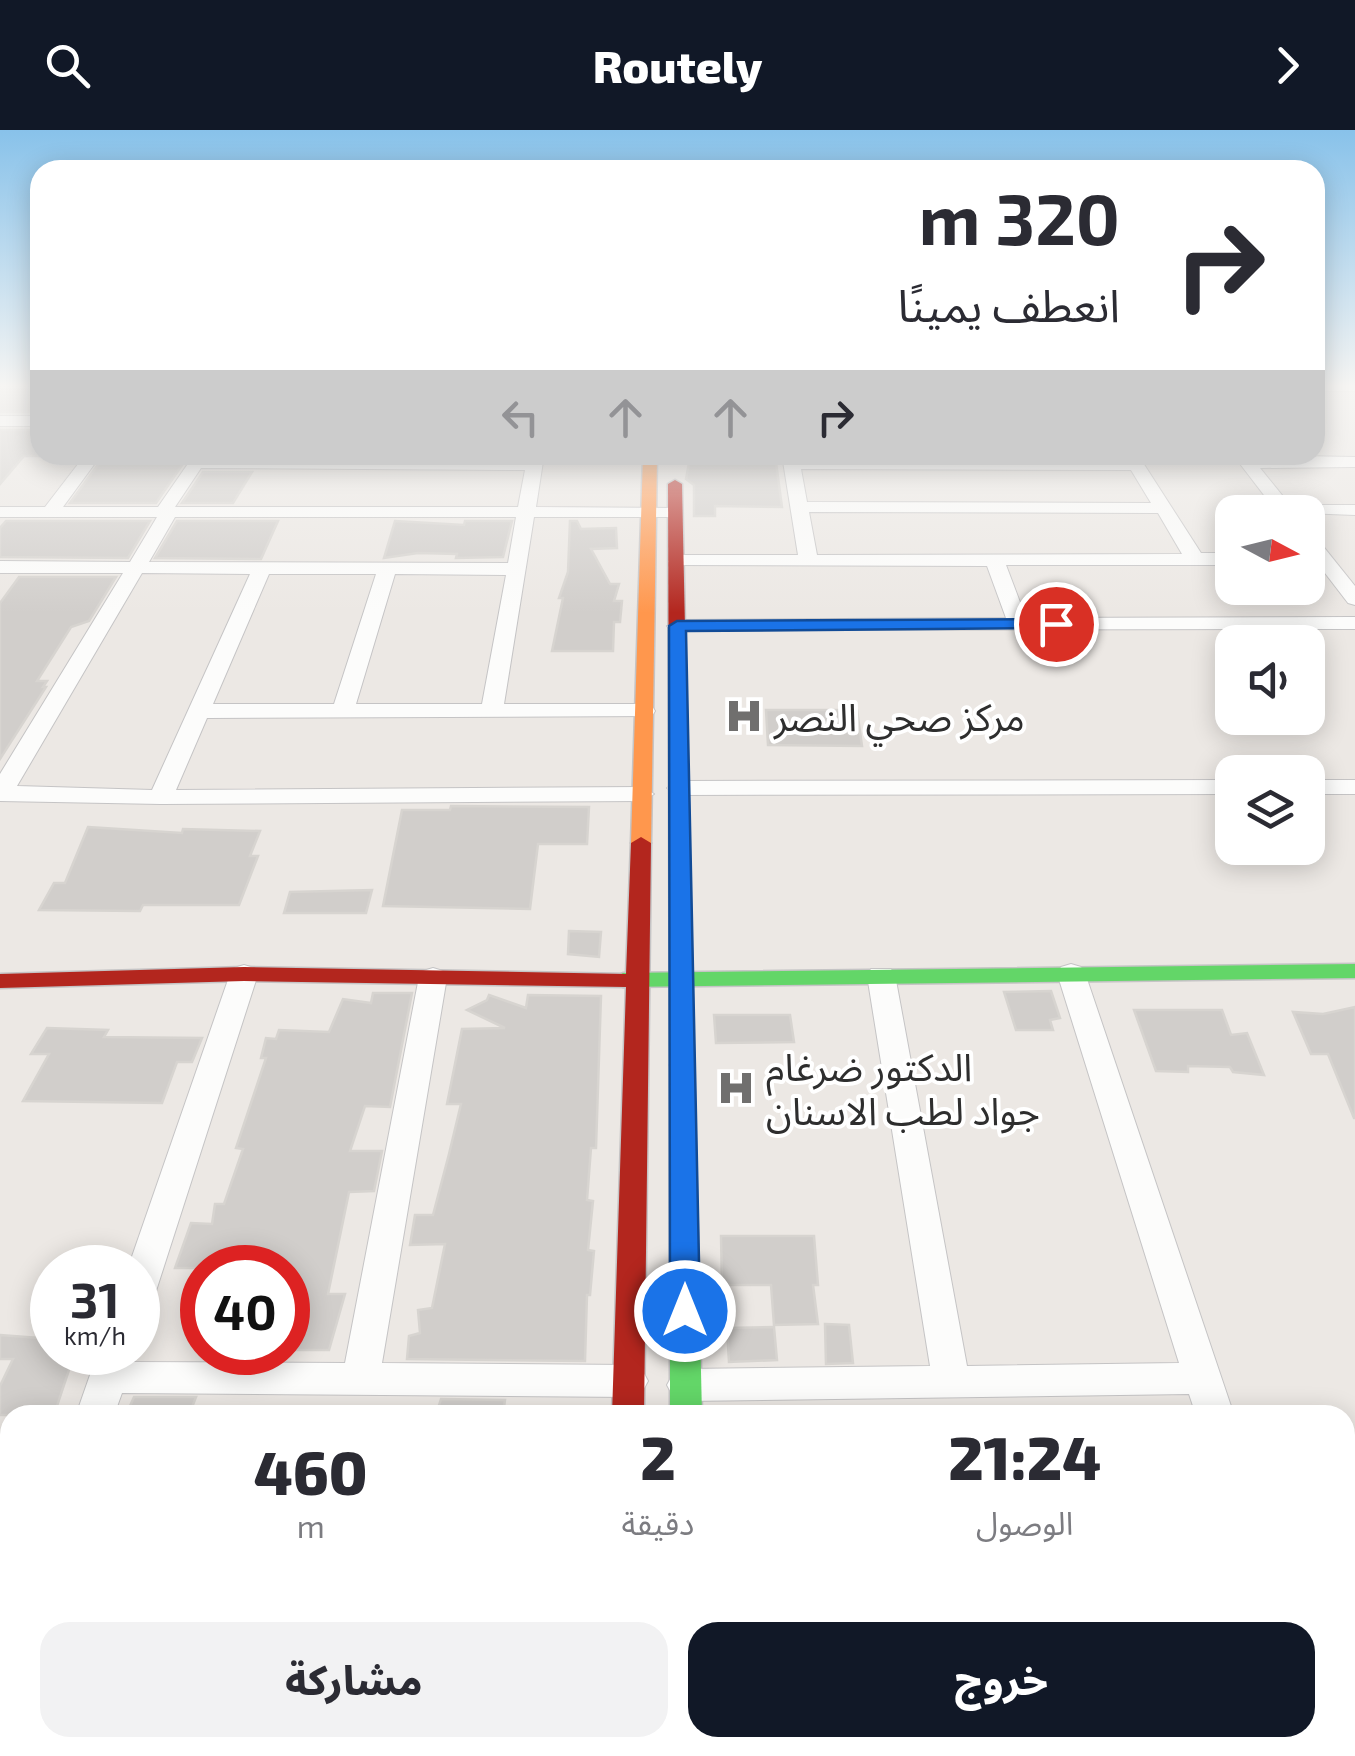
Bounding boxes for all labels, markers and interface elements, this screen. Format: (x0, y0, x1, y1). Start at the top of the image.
icon: search (40, 38, 95, 93)
text: Routely (593, 38, 762, 92)
icon: forward (1260, 38, 1315, 93)
text: 320 m (919, 175, 1120, 259)
icon: right (1155, 200, 1285, 330)
text: انعطف يمينًا (898, 277, 1120, 331)
icon: left (493, 390, 548, 445)
icon: ahead (598, 390, 653, 445)
icon: ahead (703, 390, 758, 445)
icon: right (808, 390, 863, 445)
north arrow (1215, 495, 1325, 605)
map controls (1215, 495, 1325, 865)
pin (1014, 582, 1099, 667)
icon: arrive (1029, 597, 1084, 652)
button: sound (1215, 625, 1325, 735)
place label: مركز صحي النصر (773, 693, 1025, 747)
hospital icon: مركز صحي النصر (723, 695, 765, 737)
button: layers (1215, 755, 1325, 865)
place label: الدكتور ضرغام جواد لطب الاسنان (766, 1043, 1040, 1134)
hospital icon: الدكتور ضرغام جواد لطب الاسنان (715, 1067, 757, 1109)
speed limit sign: 40 (180, 1245, 310, 1375)
position arrow (633, 1259, 737, 1363)
text: 31 (70, 1268, 120, 1328)
text: km/h (64, 1320, 126, 1350)
text: 2 (640, 1420, 676, 1492)
text: 21:24 (948, 1420, 1101, 1492)
text: 460 (254, 1435, 368, 1507)
text: دقيقة (621, 1503, 694, 1541)
text: الوصول (976, 1503, 1073, 1541)
text: m (297, 1506, 325, 1544)
button: مشاركة (40, 1622, 668, 1737)
button: خروج (688, 1622, 1315, 1737)

